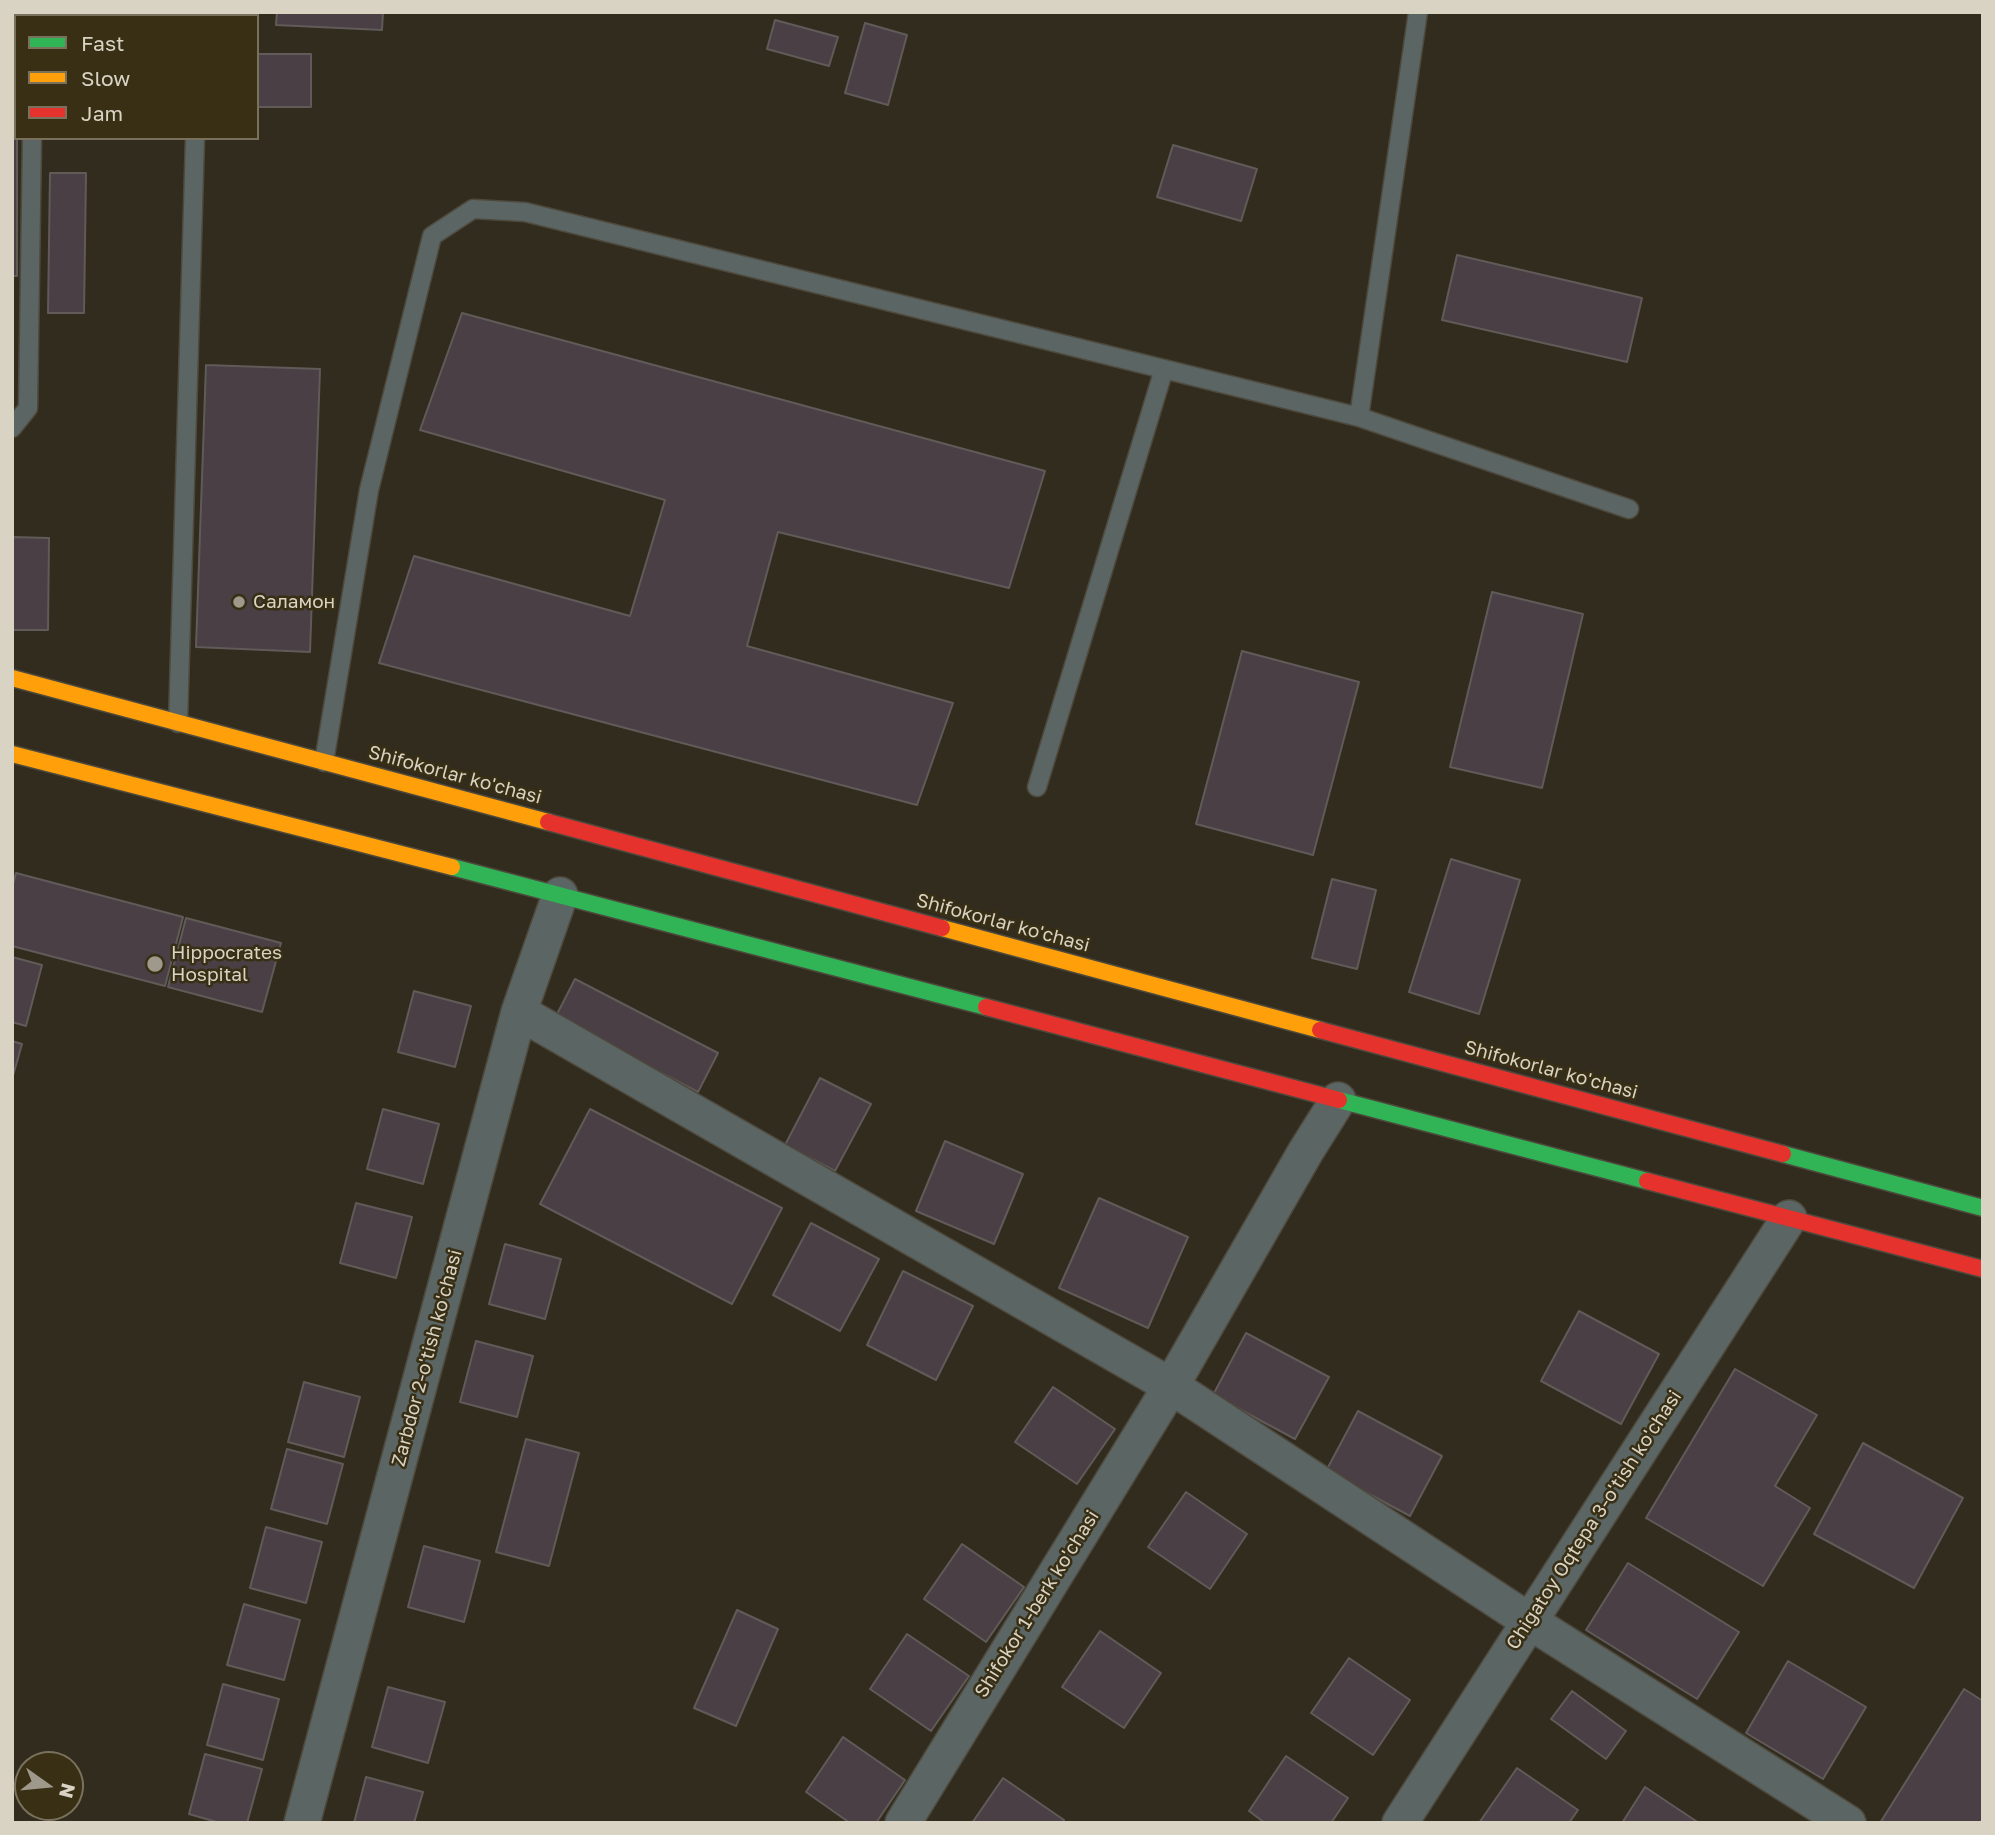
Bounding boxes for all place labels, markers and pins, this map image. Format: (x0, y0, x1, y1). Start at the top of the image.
place label: Саламон (253, 591, 335, 613)
marker: Саламон (231, 594, 247, 610)
place label: Hippocrates Hospital (171, 942, 282, 986)
marker: Hippocrates Hospital (145, 954, 165, 974)

